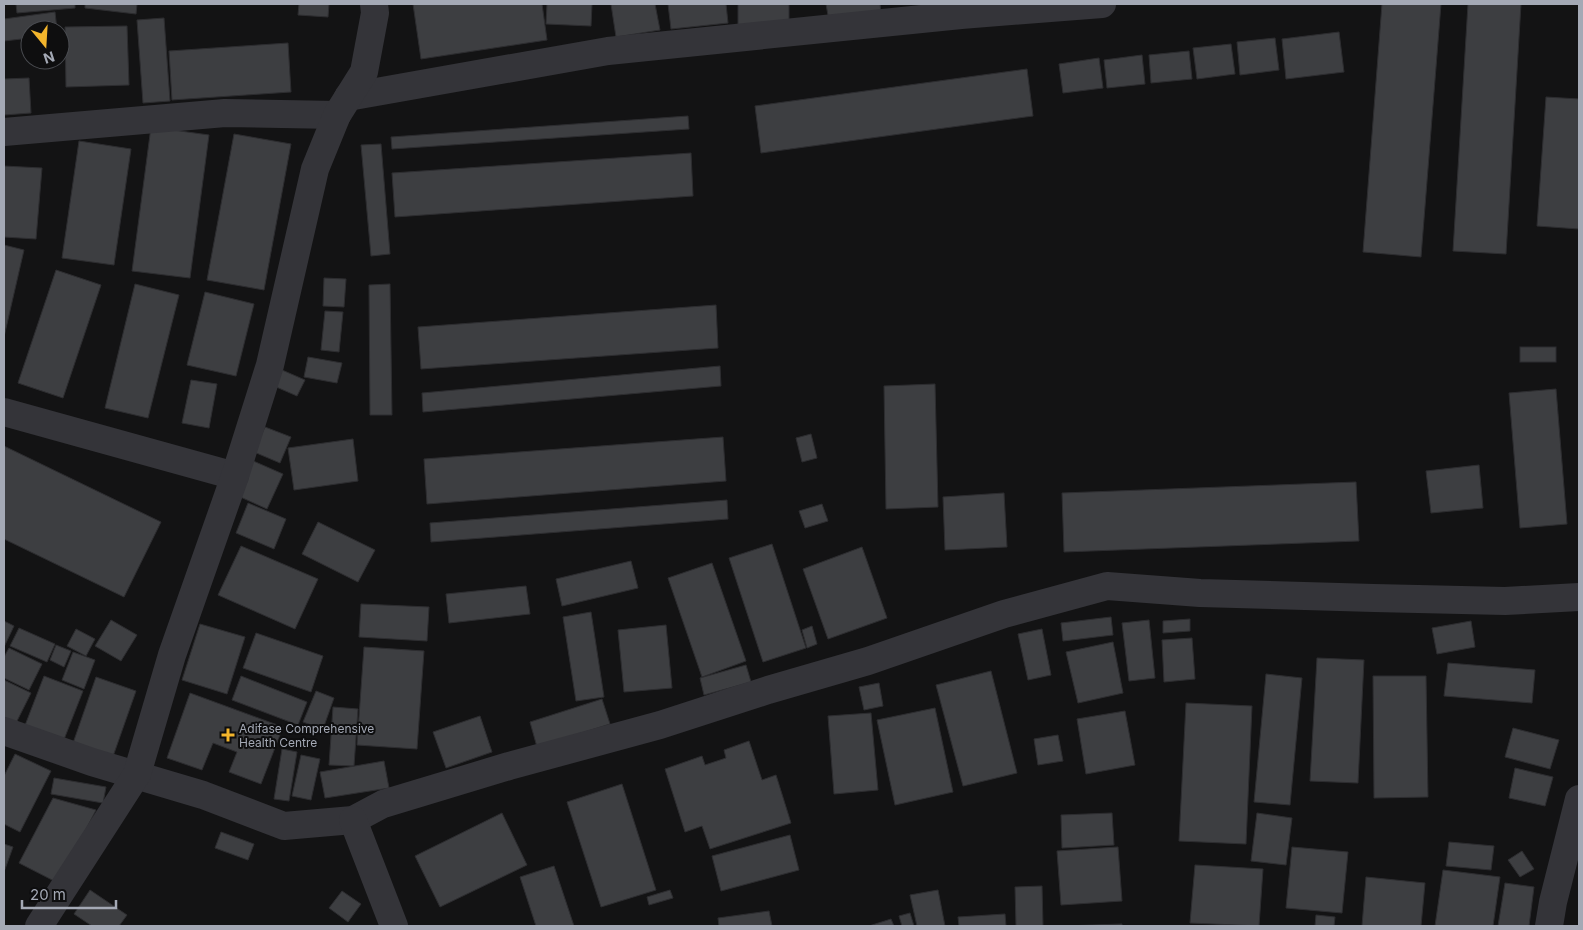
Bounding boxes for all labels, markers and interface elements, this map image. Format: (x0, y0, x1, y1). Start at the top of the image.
north arrow (20, 20, 70, 70)
text: N (41, 48, 57, 68)
place label: Adifase Comprehensive Health Centre (239, 721, 374, 750)
marker: Adifase Comprehensive Health Centre (221, 728, 235, 742)
scale bar (22, 878, 116, 910)
text: 20 m (30, 885, 66, 904)

